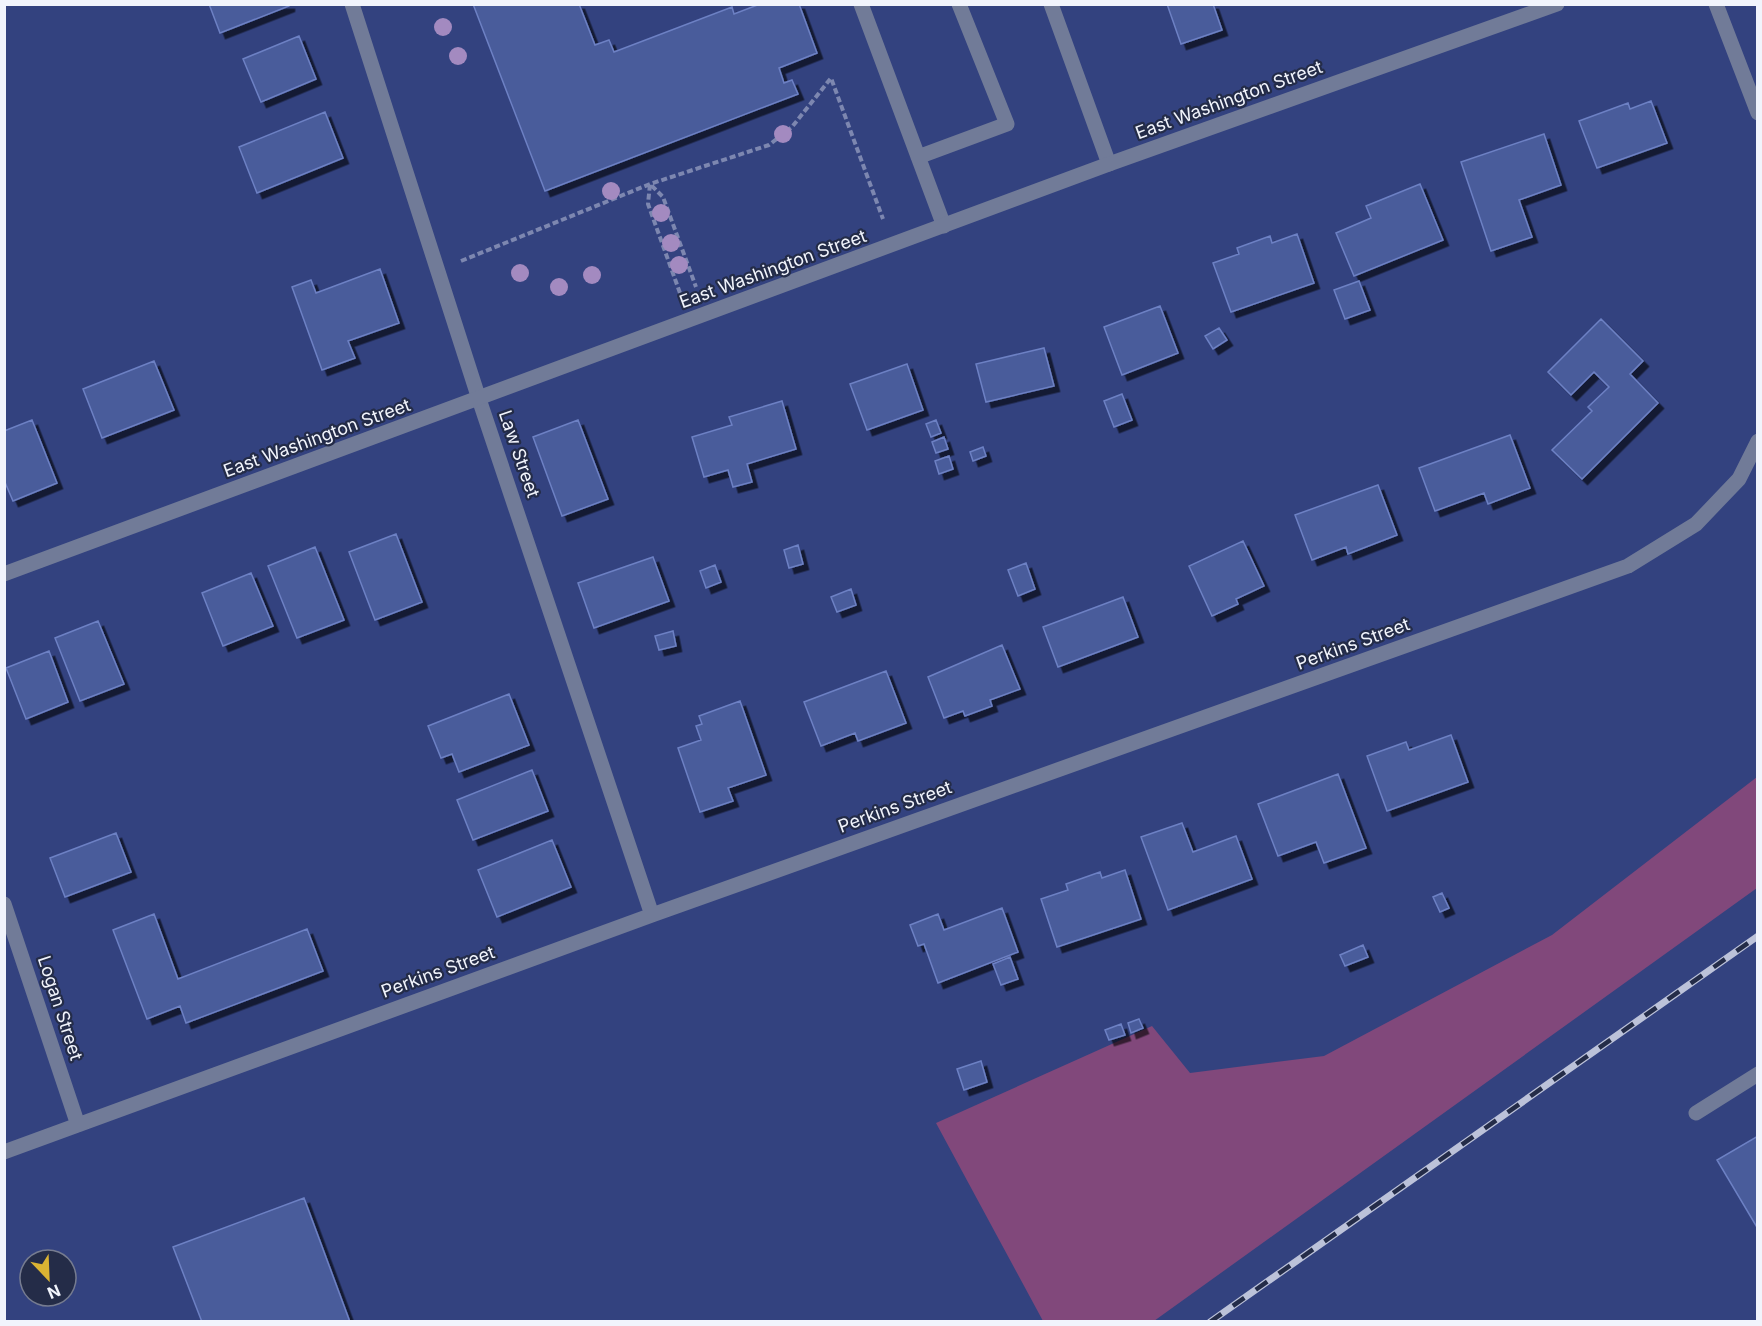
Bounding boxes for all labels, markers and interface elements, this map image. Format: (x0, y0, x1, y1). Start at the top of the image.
street label: East Washington Street (1132, 56, 1325, 143)
street label: East Washington Street (676, 225, 869, 312)
street label: East Washington Street (220, 394, 413, 481)
street label: Law Street (495, 407, 544, 500)
street label: Perkins Street (1293, 613, 1413, 674)
street label: Perkins Street (835, 776, 955, 837)
street label: Perkins Street (378, 941, 498, 1002)
street label: Logan Street (34, 953, 87, 1063)
north arrow (18, 1248, 78, 1308)
text: N (44, 1280, 63, 1303)

